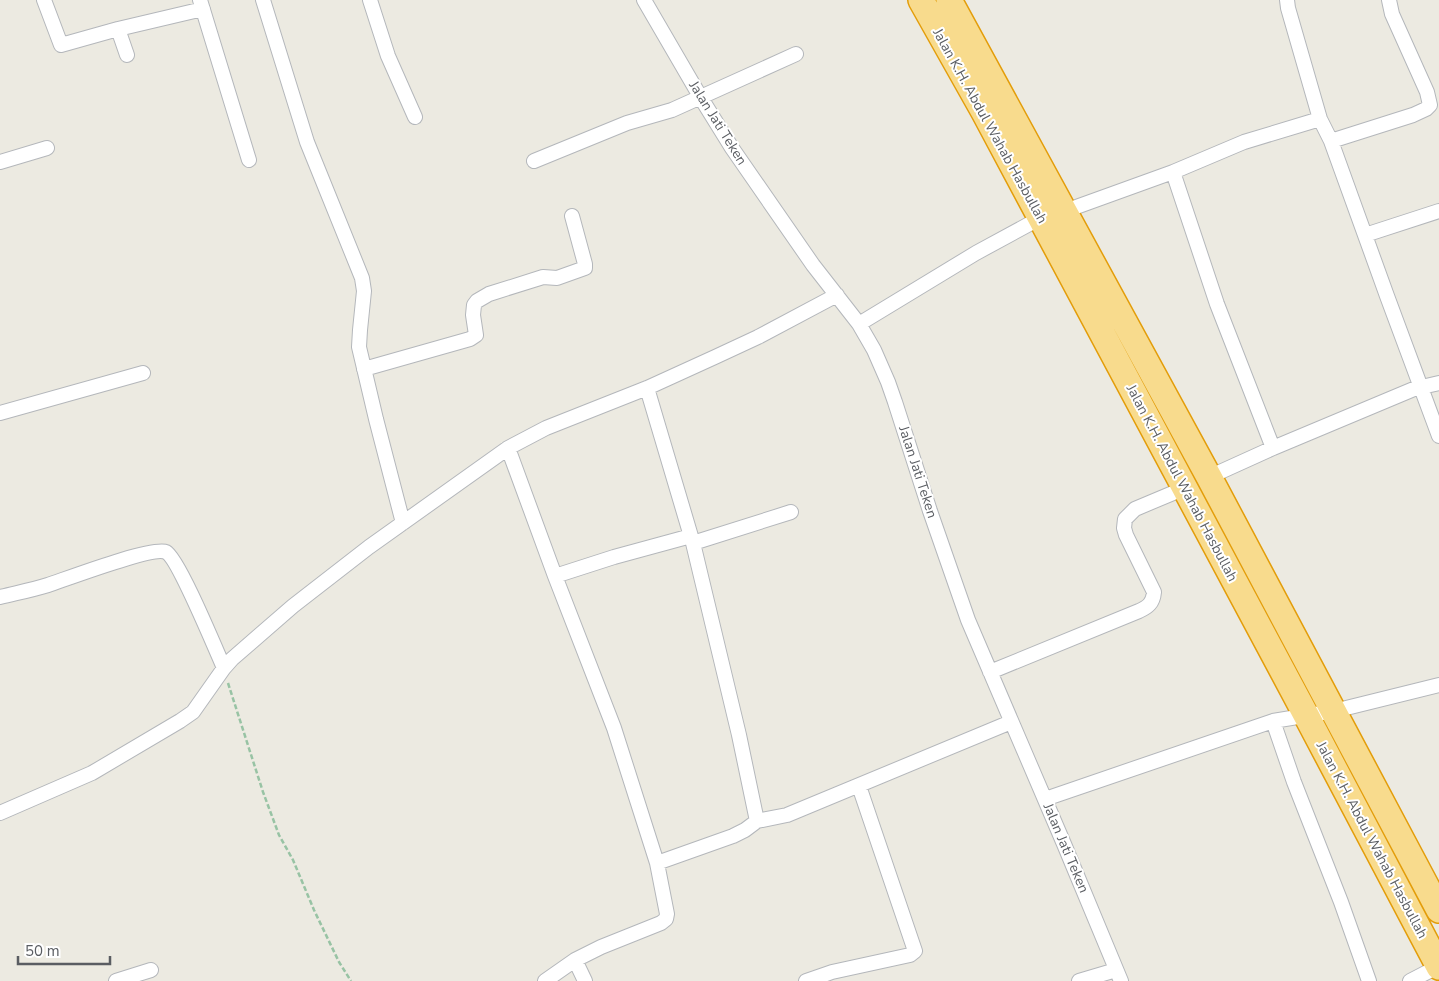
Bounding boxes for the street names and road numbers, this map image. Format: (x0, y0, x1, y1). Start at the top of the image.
street label: Jalan K.H. Abdul Wahab Hasbullah (928, 24, 1052, 227)
street label: Jalan Jati Teken (684, 76, 751, 169)
street label: Jalan K.H. Abdul Wahab Hasbullah (1121, 380, 1242, 585)
street label: Jalan Jati Teken (894, 423, 942, 520)
street label: Jalan K.H. Abdul Wahab Hasbullah (1311, 737, 1432, 942)
street label: Jalan Jati Teken (1038, 799, 1093, 896)

